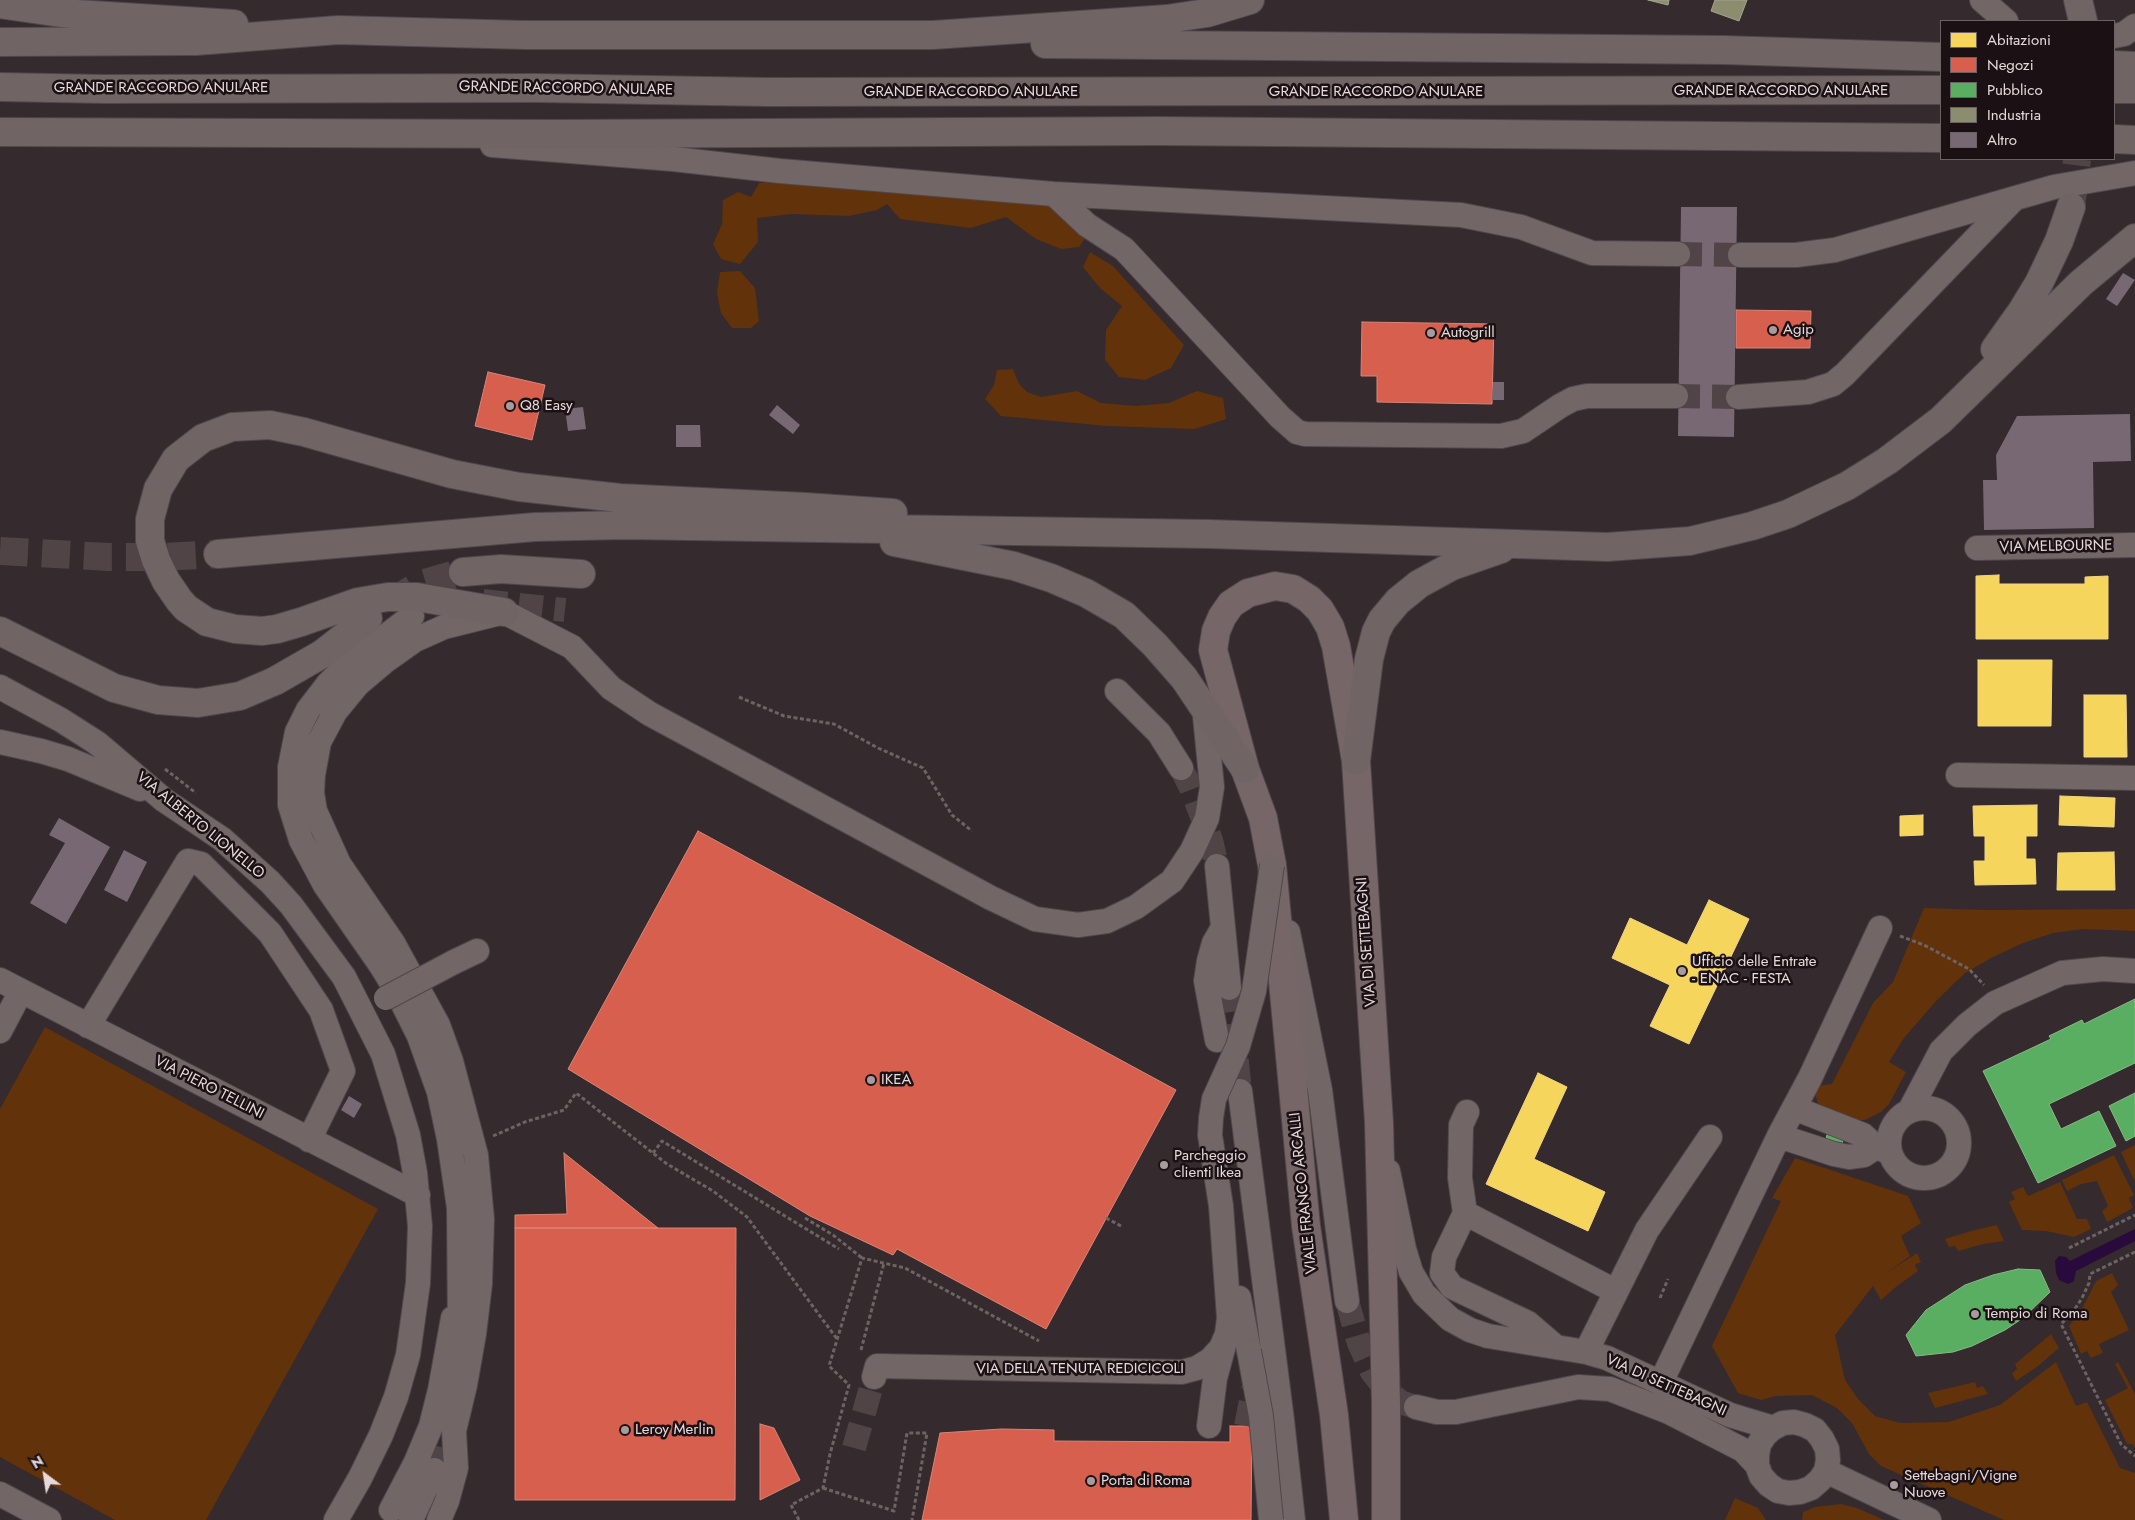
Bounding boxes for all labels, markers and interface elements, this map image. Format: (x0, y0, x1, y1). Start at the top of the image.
legend (1940, 20, 2115, 160)
text: Abitazioni (1987, 29, 2051, 51)
text: Negozi (1987, 54, 2034, 76)
street label: GRANDE RACCORDO ANULARE (459, 78, 673, 100)
street label: GRANDE RACCORDO ANULARE (54, 79, 268, 97)
text: Pubblico (1987, 79, 2043, 101)
street label: GRANDE RACCORDO ANULARE (1674, 82, 1888, 100)
street label: GRANDE RACCORDO ANULARE (864, 83, 1078, 101)
street label: GRANDE RACCORDO ANULARE (1269, 83, 1483, 101)
text: Industria (1987, 104, 2041, 126)
text: Altro (1987, 129, 2017, 151)
place label: Agip (1783, 321, 1814, 339)
place label: Autogrill (1441, 324, 1495, 342)
marker: Agip (1767, 324, 1779, 336)
marker: Autogrill (1425, 327, 1437, 339)
place label: Q8 Easy (520, 397, 573, 415)
marker: Q8 Easy (504, 400, 516, 412)
street label: VIA MELBOURNE (1999, 537, 2113, 557)
street label: VIA ALBERTO LIONELLO (132, 769, 268, 883)
street label: VIA DI SETTEBAGNI (1353, 877, 1381, 1007)
place label: Ufficio delle Entrate - ENAC - FESTA (1692, 953, 1816, 988)
marker: Ufficio delle Entrate - ENAC - FESTA (1676, 965, 1688, 977)
street label: VIA PIERO TELLINI (151, 1053, 267, 1123)
place label: IKEA (881, 1071, 911, 1089)
marker: IKEA (865, 1074, 877, 1086)
street label: VIALE FRANCO ARCALLI (1287, 1111, 1321, 1275)
place label: Parcheggio clienti Ikea (1174, 1147, 1246, 1182)
marker: Parcheggio clienti Ikea (1158, 1159, 1170, 1171)
place label: Tempio di Roma (1985, 1305, 2087, 1323)
marker: Tempio di Roma (1969, 1308, 1981, 1320)
street label: VIA DI SETTEBAGNI (1603, 1351, 1729, 1421)
street label: VIA DELLA TENUTA REDICICOLI (976, 1360, 1184, 1378)
place label: Leroy Merlin (635, 1421, 714, 1439)
marker: Leroy Merlin (619, 1424, 631, 1436)
north arrow (20, 1450, 70, 1500)
text: N (27, 1451, 47, 1474)
place label: Settebagni/Vigne Nuove (1904, 1467, 2017, 1502)
place label: Porta di Roma (1101, 1472, 1190, 1490)
marker: Porta di Roma (1085, 1475, 1097, 1487)
marker: Settebagni/Vigne Nuove (1888, 1479, 1900, 1491)

